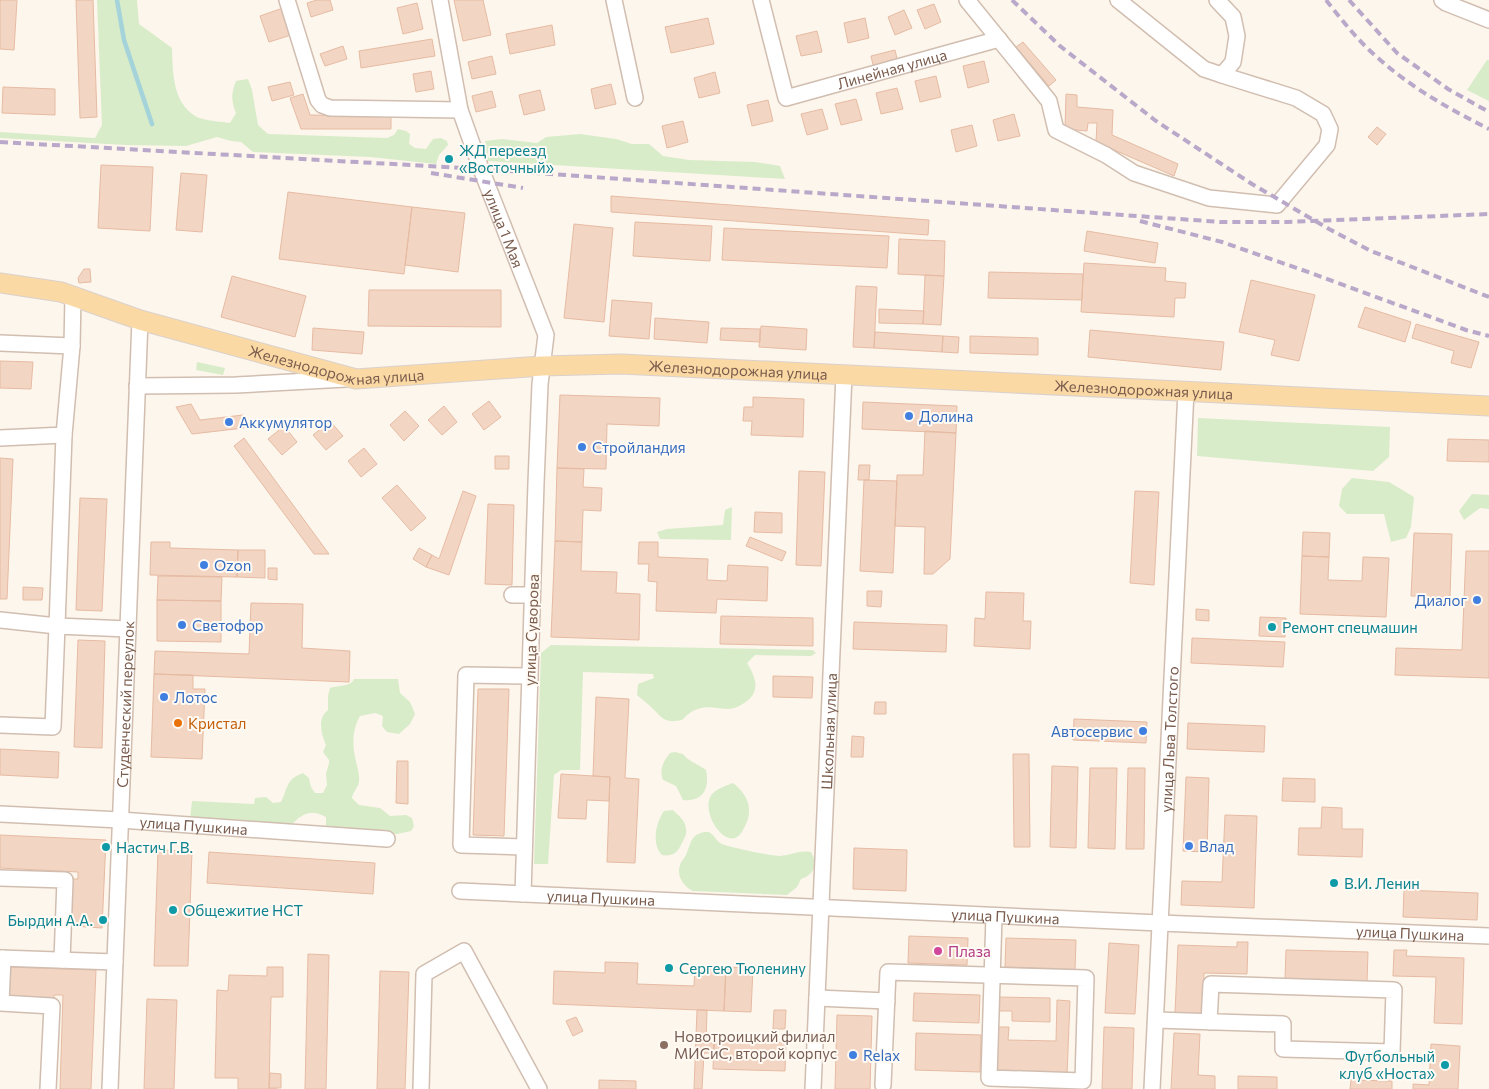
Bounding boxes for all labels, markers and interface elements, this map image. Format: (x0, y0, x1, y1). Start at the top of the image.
street label: Линейная улица (835, 45, 949, 92)
place label: ЖД переезд «Восточный» (459, 141, 554, 176)
marker: ЖД переезд «Восточный» (443, 153, 455, 165)
street label: улица 1 Мая (481, 186, 528, 270)
street label: Железнодорожная улица (246, 341, 425, 388)
street label: Железнодорожная улица (648, 356, 828, 383)
street label: Железнодорожная улица (1053, 376, 1234, 403)
place label: Долина (919, 407, 973, 425)
marker: Долина (903, 410, 915, 422)
place label: Аккумулятор (239, 413, 332, 431)
marker: Аккумулятор (223, 416, 235, 428)
place label: Стройландия (592, 438, 686, 456)
marker: Стройландия (576, 441, 588, 453)
place label: Ozon (214, 556, 251, 574)
marker: Ozon (198, 559, 210, 571)
street label: улица Суворова (520, 574, 542, 686)
place label: Диалог (1415, 591, 1467, 609)
marker: Диалог (1471, 594, 1483, 606)
place label: Светофор (192, 616, 264, 634)
place label: Ремонт спецмашин (1282, 618, 1418, 636)
marker: Светофор (176, 619, 188, 631)
street label: Студенческий переулок (113, 620, 137, 788)
marker: Ремонт спецмашин (1266, 621, 1278, 633)
street label: улица Льва Толстого (1156, 666, 1182, 813)
street label: Школьная улица (817, 673, 840, 790)
place label: Лотос (174, 688, 217, 706)
marker: Лотос (158, 691, 170, 703)
place label: Кристал (188, 714, 246, 732)
marker: Кристал (172, 717, 184, 729)
place label: Автосервис (1051, 722, 1133, 740)
marker: Автосервис (1137, 725, 1149, 737)
street label: улица Пушкина (139, 812, 248, 838)
place label: Влад (1199, 837, 1234, 855)
place label: Настич Г.В. (116, 838, 193, 856)
marker: Влад (1183, 840, 1195, 852)
marker: Настич Г.В. (100, 841, 112, 853)
place label: В.И. Ленин (1344, 874, 1420, 892)
marker: В.И. Ленин (1328, 877, 1340, 889)
street label: улица Пушкина (546, 886, 655, 909)
place label: Общежитие НСТ (183, 901, 303, 919)
marker: Общежитие НСТ (167, 904, 179, 916)
street label: улица Пушкина (951, 904, 1060, 927)
place label: Бырдин А.А. (7, 911, 93, 929)
marker: Бырдин А.А. (97, 914, 109, 926)
street label: улица Пушкина (1356, 922, 1465, 944)
place label: Плаза (948, 942, 991, 960)
marker: Плаза (932, 945, 944, 957)
place label: Сергею Тюленину (679, 959, 806, 977)
marker: Сергею Тюленину (663, 962, 675, 974)
place label: Новотроицкий филиал МИСиС, второй корпус (674, 1027, 837, 1062)
marker: Новотроицкий филиал МИСиС, второй корпус (658, 1039, 670, 1051)
place label: Relax (863, 1046, 900, 1064)
place label: Футбольный клуб «Носта» (1339, 1047, 1435, 1082)
marker: Relax (847, 1049, 859, 1061)
marker: Футбольный клуб «Носта» (1439, 1059, 1451, 1071)

